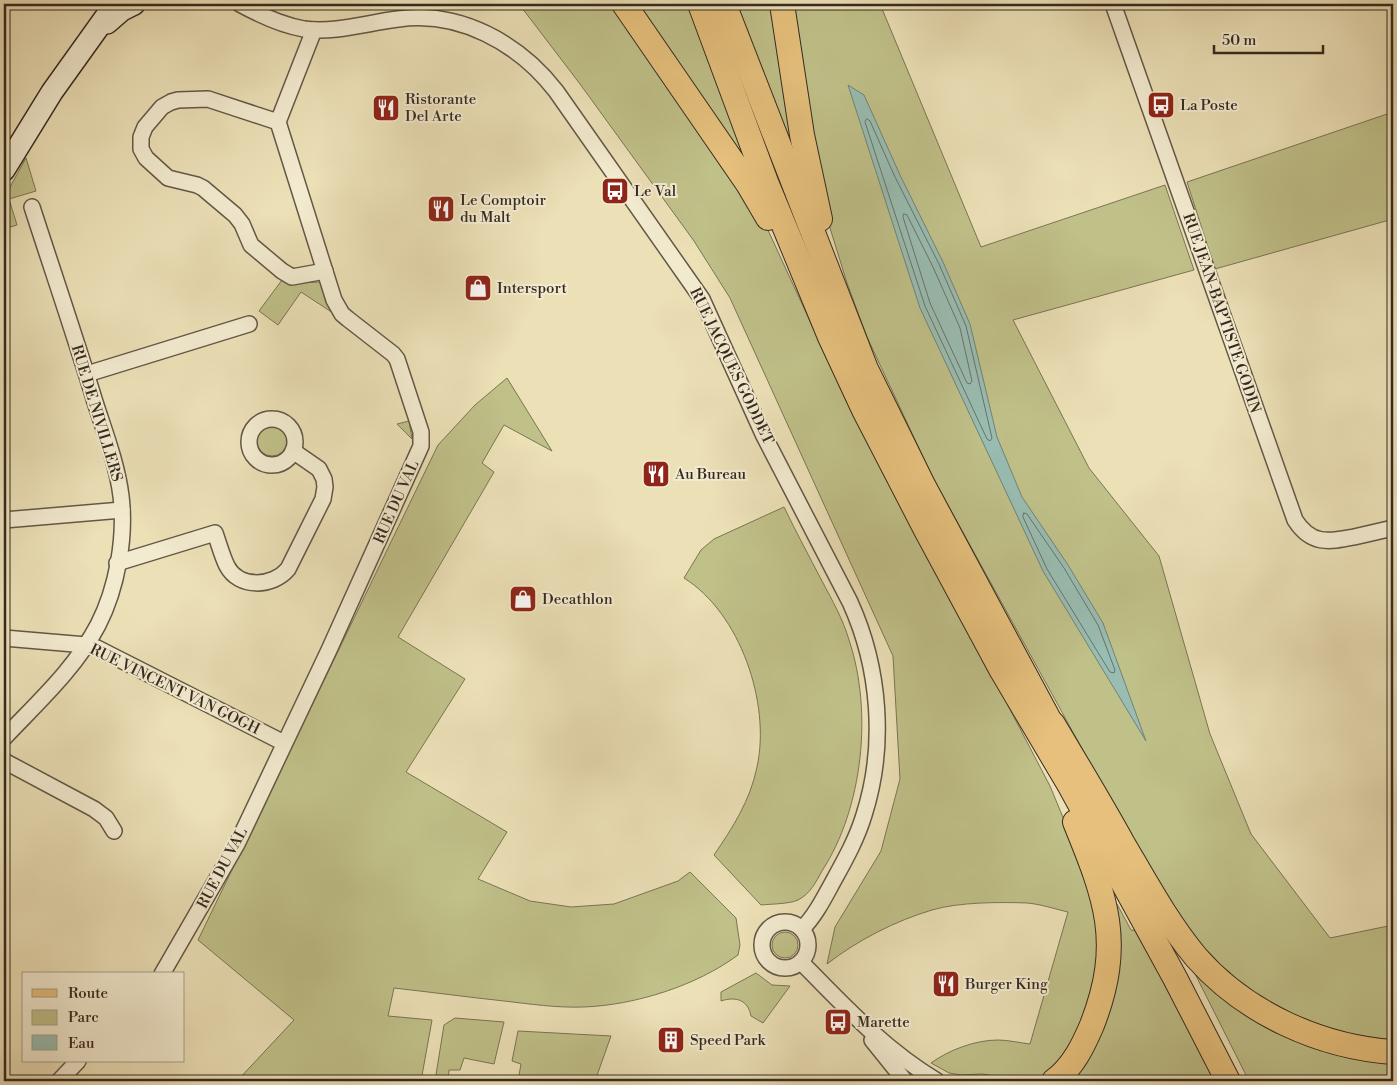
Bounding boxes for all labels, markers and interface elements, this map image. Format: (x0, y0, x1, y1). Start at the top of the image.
scale bar (1214, 22, 1323, 54)
text: 50 m (1222, 31, 1256, 50)
place label: Ristorante Del Arte (405, 90, 476, 126)
bus stop icon: La Poste (1146, 90, 1176, 120)
restaurant icon: Ristorante Del Arte (371, 93, 401, 123)
place label: La Poste (1180, 96, 1238, 115)
bus stop icon: Le Val (600, 176, 630, 206)
place label: Le Val (634, 182, 677, 201)
place label: Le Comptoir du Malt (460, 191, 547, 227)
restaurant icon: Le Comptoir du Malt (426, 194, 456, 224)
street label: RUE JEAN-BAPTISTE GODIN (1178, 211, 1265, 416)
shop icon: Intersport (463, 273, 493, 303)
place label: Intersport (497, 279, 567, 298)
street label: RUE JACQUES GODDET (685, 285, 778, 448)
street label: RUE DE NIVILLERS (67, 342, 126, 484)
street label: RUE DU VAL (370, 458, 423, 547)
restaurant icon: Au Bureau (641, 459, 671, 489)
place label: Au Bureau (674, 465, 746, 484)
shop icon: Decathlon (508, 584, 538, 614)
place label: Decathlon (542, 590, 613, 609)
street label: RUE VINCENT VAN GOGH (87, 640, 263, 739)
street label: RUE DU VAL (193, 824, 252, 912)
restaurant icon: Burger King (931, 969, 961, 999)
legend (22, 972, 185, 1062)
place label: Burger King (964, 975, 1048, 994)
text: Route (68, 984, 108, 1003)
bus stop icon: Marette (823, 1007, 853, 1037)
text: Parc (68, 1008, 99, 1027)
place label: Marette (857, 1013, 910, 1032)
building icon: Speed Park (656, 1025, 686, 1055)
place label: Speed Park (690, 1031, 766, 1050)
text: Eau (68, 1034, 95, 1053)

